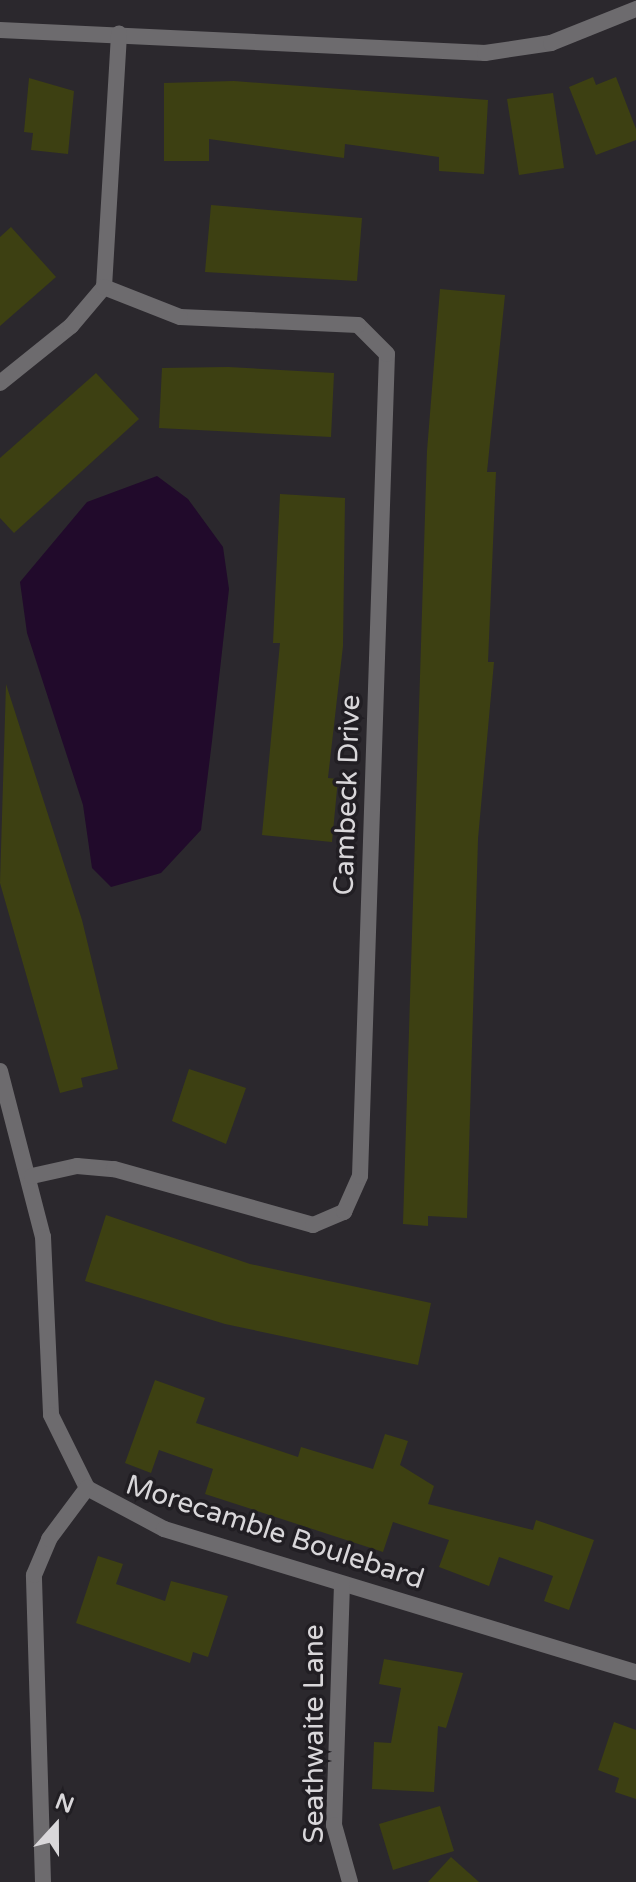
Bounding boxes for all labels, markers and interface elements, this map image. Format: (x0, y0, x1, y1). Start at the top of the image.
street label: Cambeck Drive (327, 694, 367, 896)
street label: Morecamble Boulebard (122, 1468, 428, 1596)
street label: Seathwaite Lane (297, 1624, 331, 1844)
north arrow (16, 1786, 96, 1866)
text: N (52, 1788, 78, 1819)

